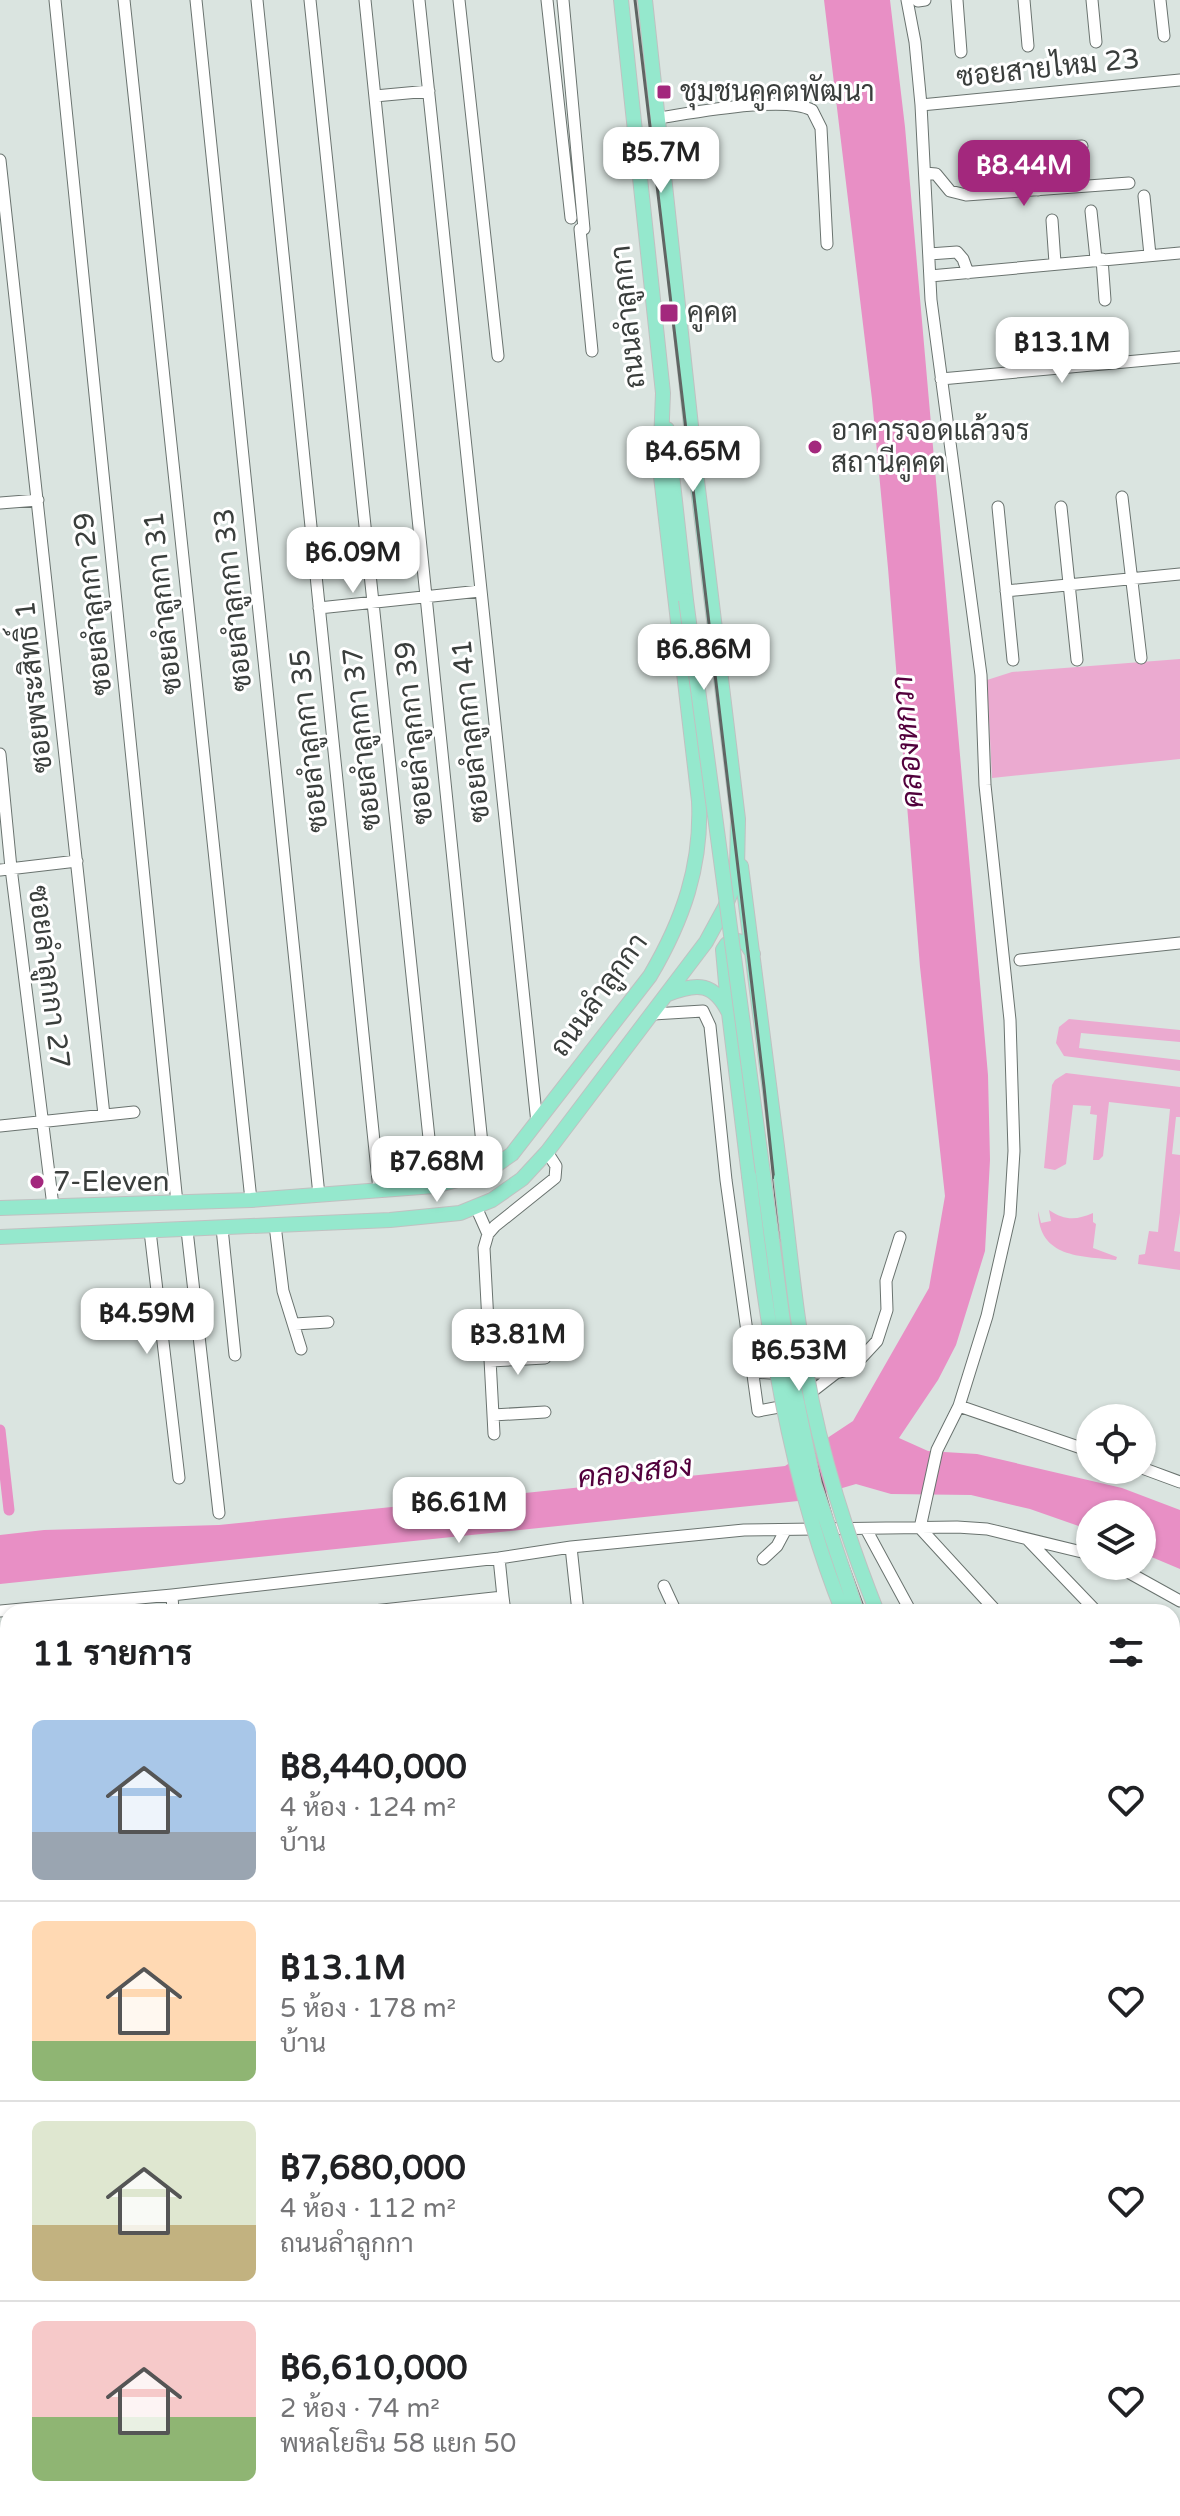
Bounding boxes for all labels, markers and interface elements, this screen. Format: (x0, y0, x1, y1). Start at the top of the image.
street label: ซอยสายไหม 23 (954, 38, 1141, 95)
place label: ชุมชนคูคตพัฒนา (680, 73, 875, 111)
marker: ชุมชนคูคตพัฒนา (655, 83, 673, 101)
pin: ฿5.7M (605, 127, 717, 195)
text: ฿5.7M (621, 137, 701, 168)
pin: ฿8.44M (959, 140, 1089, 208)
text: ฿8.44M (976, 150, 1072, 181)
street label: ถนนลำลูกกา (604, 243, 654, 390)
place label: คูคต (687, 296, 738, 332)
marker: คูคต (658, 302, 680, 324)
pin: ฿13.1M (997, 317, 1127, 385)
text: ฿13.1M (1014, 327, 1110, 358)
place label: อาคารจอดแล้วจร สถานีคูคต (831, 412, 1030, 482)
pin: ฿4.65M (628, 426, 758, 494)
text: ฿4.65M (645, 436, 741, 467)
marker: อาคารจอดแล้วจร สถานีคูคต (806, 438, 824, 456)
street label: ซอยลำลูกกา 33 (206, 506, 262, 693)
street label: ซอยลำลูกกา 31 (136, 509, 192, 696)
street label: ซอยลำลูกกา 29 (66, 510, 122, 697)
pin: ฿6.09M (288, 527, 418, 595)
text: ฿6.09M (305, 537, 401, 568)
street label: ซอยพระสิทธิ์ 1 (0, 599, 60, 776)
pin: ฿6.86M (639, 624, 769, 692)
text: ฿6.86M (656, 634, 752, 665)
street label: ซอยลำลูกกา 41 (444, 637, 500, 824)
street label: ซอยลำลูกกา 39 (387, 639, 443, 826)
street label: ซอยลำลูกกา 37 (335, 645, 391, 832)
street label: ซอยลำลูกกา 35 (282, 647, 338, 834)
water label: คลองหกวา (884, 674, 932, 810)
street label: ซอยลำลูกกา 27 (19, 884, 77, 1071)
street label: ถนนลำลูกกา (543, 927, 657, 1064)
pin: ฿7.68M (372, 1136, 502, 1204)
text: ฿7.68M (389, 1146, 485, 1177)
place label: 7-Eleven (53, 1165, 170, 1199)
marker: 7-Eleven (28, 1173, 46, 1191)
pin: ฿4.59M (82, 1288, 212, 1356)
text: ฿4.59M (99, 1298, 195, 1329)
pin: ฿3.81M (453, 1309, 583, 1377)
text: ฿3.81M (470, 1319, 566, 1350)
pin: ฿6.53M (734, 1325, 864, 1393)
text: ฿6.53M (751, 1335, 847, 1366)
map controls (1076, 1404, 1156, 1580)
button: locate (1076, 1404, 1156, 1484)
water label: คลองสอง (576, 1448, 694, 1496)
pin: ฿6.61M (394, 1477, 524, 1545)
text: ฿6.61M (411, 1487, 507, 1518)
button: layers (1076, 1500, 1156, 1580)
icon: filters (1104, 1630, 1148, 1674)
text: 11 รายการ (32, 1634, 192, 1675)
text: ฿8,440,000 (280, 1747, 467, 1788)
icon: home (96, 1752, 192, 1848)
icon: heart (1104, 1778, 1148, 1822)
text: 4 ห้อง · 124 m² (280, 1792, 456, 1823)
text: บ้าน (280, 1827, 326, 1858)
text: ฿13.1M (280, 1948, 406, 1989)
icon: home (96, 1953, 192, 2049)
icon: heart (1104, 1979, 1148, 2023)
text: 5 ห้อง · 178 m² (280, 1993, 456, 2024)
text: บ้าน (280, 2028, 326, 2059)
text: ฿7,680,000 (280, 2148, 466, 2189)
icon: home (96, 2153, 192, 2249)
icon: heart (1104, 2179, 1148, 2223)
text: 4 ห้อง · 112 m² (280, 2193, 456, 2224)
text: ถนนลำลูกกา (280, 2228, 414, 2259)
text: ฿6,610,000 (280, 2348, 468, 2389)
icon: home (96, 2353, 192, 2449)
icon: heart (1104, 2379, 1148, 2423)
text: 2 ห้อง · 74 m² (280, 2393, 440, 2424)
text: พหลโยธิน 58 แยก 50 (280, 2428, 516, 2459)

